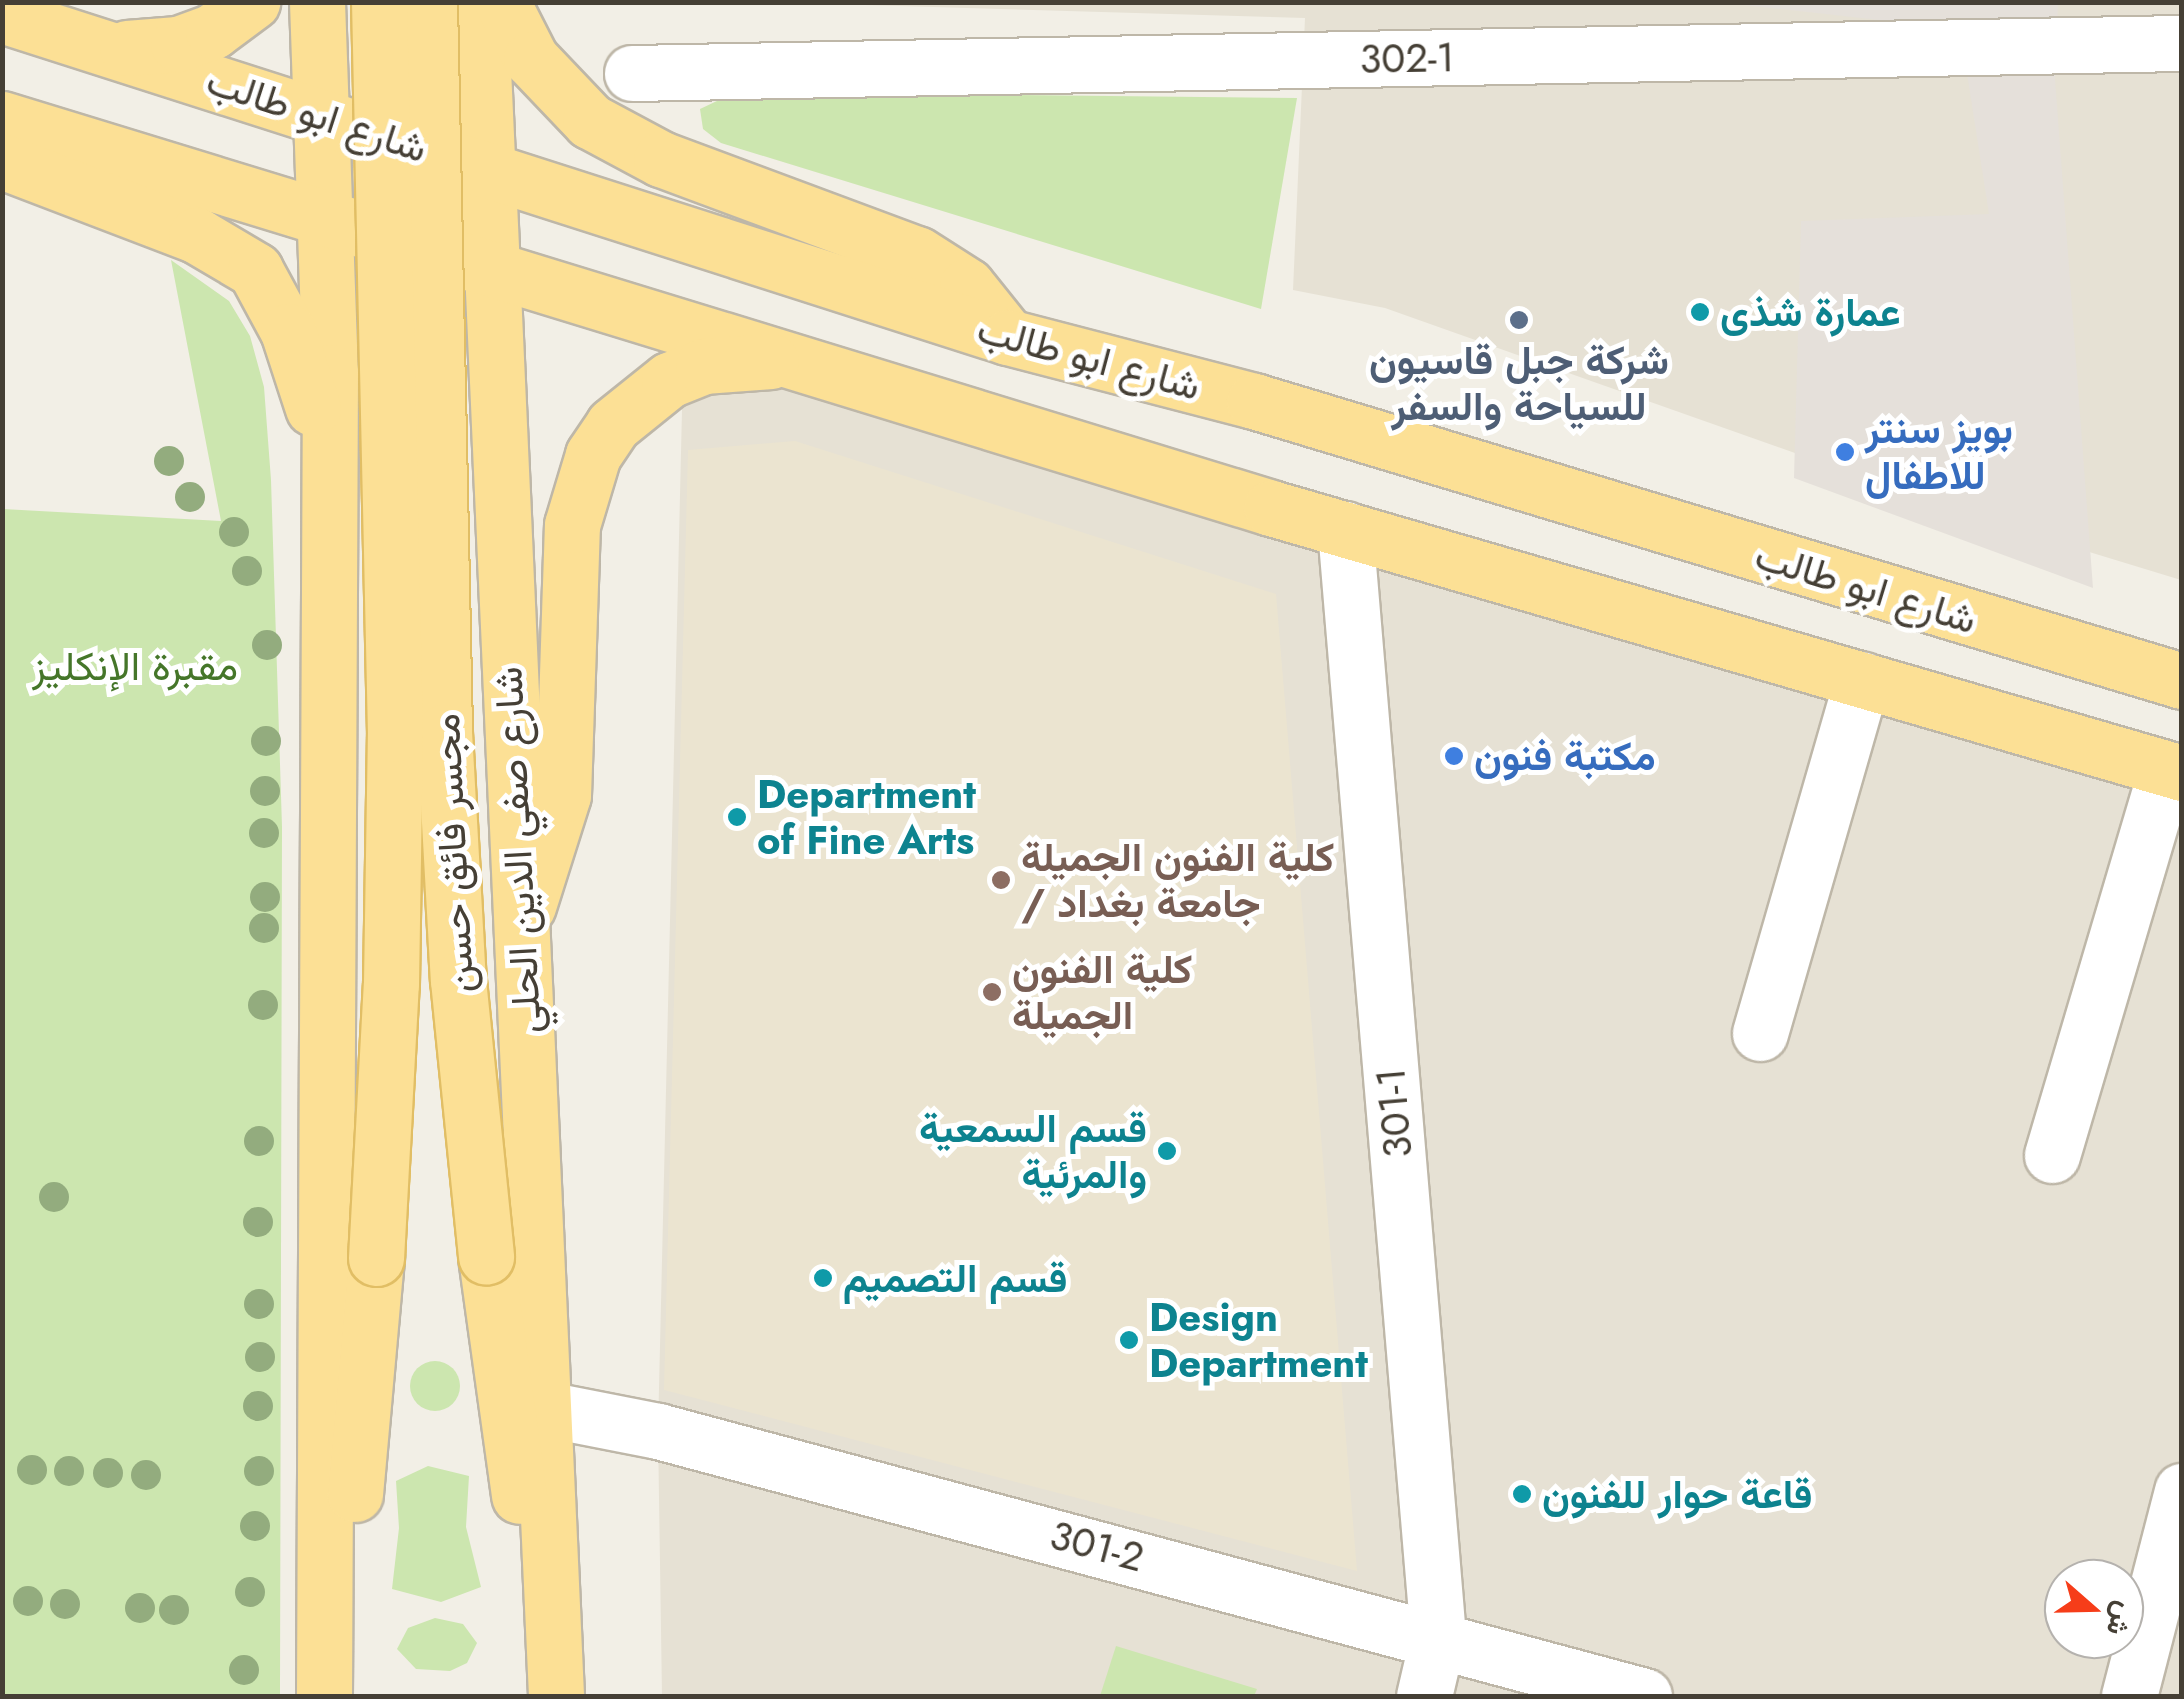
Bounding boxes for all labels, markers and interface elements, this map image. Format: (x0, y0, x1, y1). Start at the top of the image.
street label: 302-1 (1359, 33, 1455, 83)
street label: شارع ابو طالب (201, 56, 433, 172)
place label: عمارة شذى (1720, 288, 1900, 336)
marker: عمارة شذى (1689, 301, 1711, 323)
street label: شارع ابو طالب (972, 304, 1206, 410)
marker: شركة جبل قاسيون للسياحة والسفر (1508, 309, 1530, 331)
place label: شركة جبل قاسيون للسياحة والسفر (1369, 336, 1669, 430)
place label: بويز سنتر للاطفال (1865, 405, 2013, 499)
marker: بويز سنتر للاطفال (1834, 441, 1856, 463)
street label: شارع ابو طالب (1750, 531, 1982, 643)
park label: مقبرة الإنكليز (32, 642, 238, 690)
street label: شارع صفي الدين الحلي (483, 665, 551, 1035)
street label: مجسر فائق حسن (421, 712, 483, 994)
place label: مكتبة فنون (1474, 732, 1656, 780)
marker: مكتبة فنون (1443, 745, 1465, 767)
place label: Department of Fine Arts (757, 770, 976, 864)
marker: Department of Fine Arts (726, 806, 748, 828)
place label: كلية الفنون الجميلة / جامعة بغداد (1021, 833, 1334, 927)
marker: كلية الفنون الجميلة / جامعة بغداد (990, 869, 1012, 891)
place label: كلية الفنون الجميلة (1012, 945, 1192, 1039)
marker: كلية الفنون الجميلة (981, 981, 1003, 1003)
street label: 301-1 (1366, 1066, 1422, 1160)
place label: قسم السمعية والمرئية (919, 1104, 1147, 1198)
marker: قسم السمعية والمرئية (1156, 1140, 1178, 1162)
place label: قسم التصميم (843, 1254, 1068, 1302)
marker: قسم التصميم (812, 1267, 834, 1289)
place label: Design Department (1149, 1293, 1368, 1387)
marker: Design Department (1118, 1329, 1140, 1351)
place label: قاعة حوار للفنون (1542, 1470, 1812, 1518)
marker: قاعة حوار للفنون (1511, 1483, 1533, 1505)
street label: 301-2 (1045, 1511, 1149, 1581)
north arrow (2044, 1559, 2144, 1659)
text: ش (2096, 1596, 2146, 1642)

